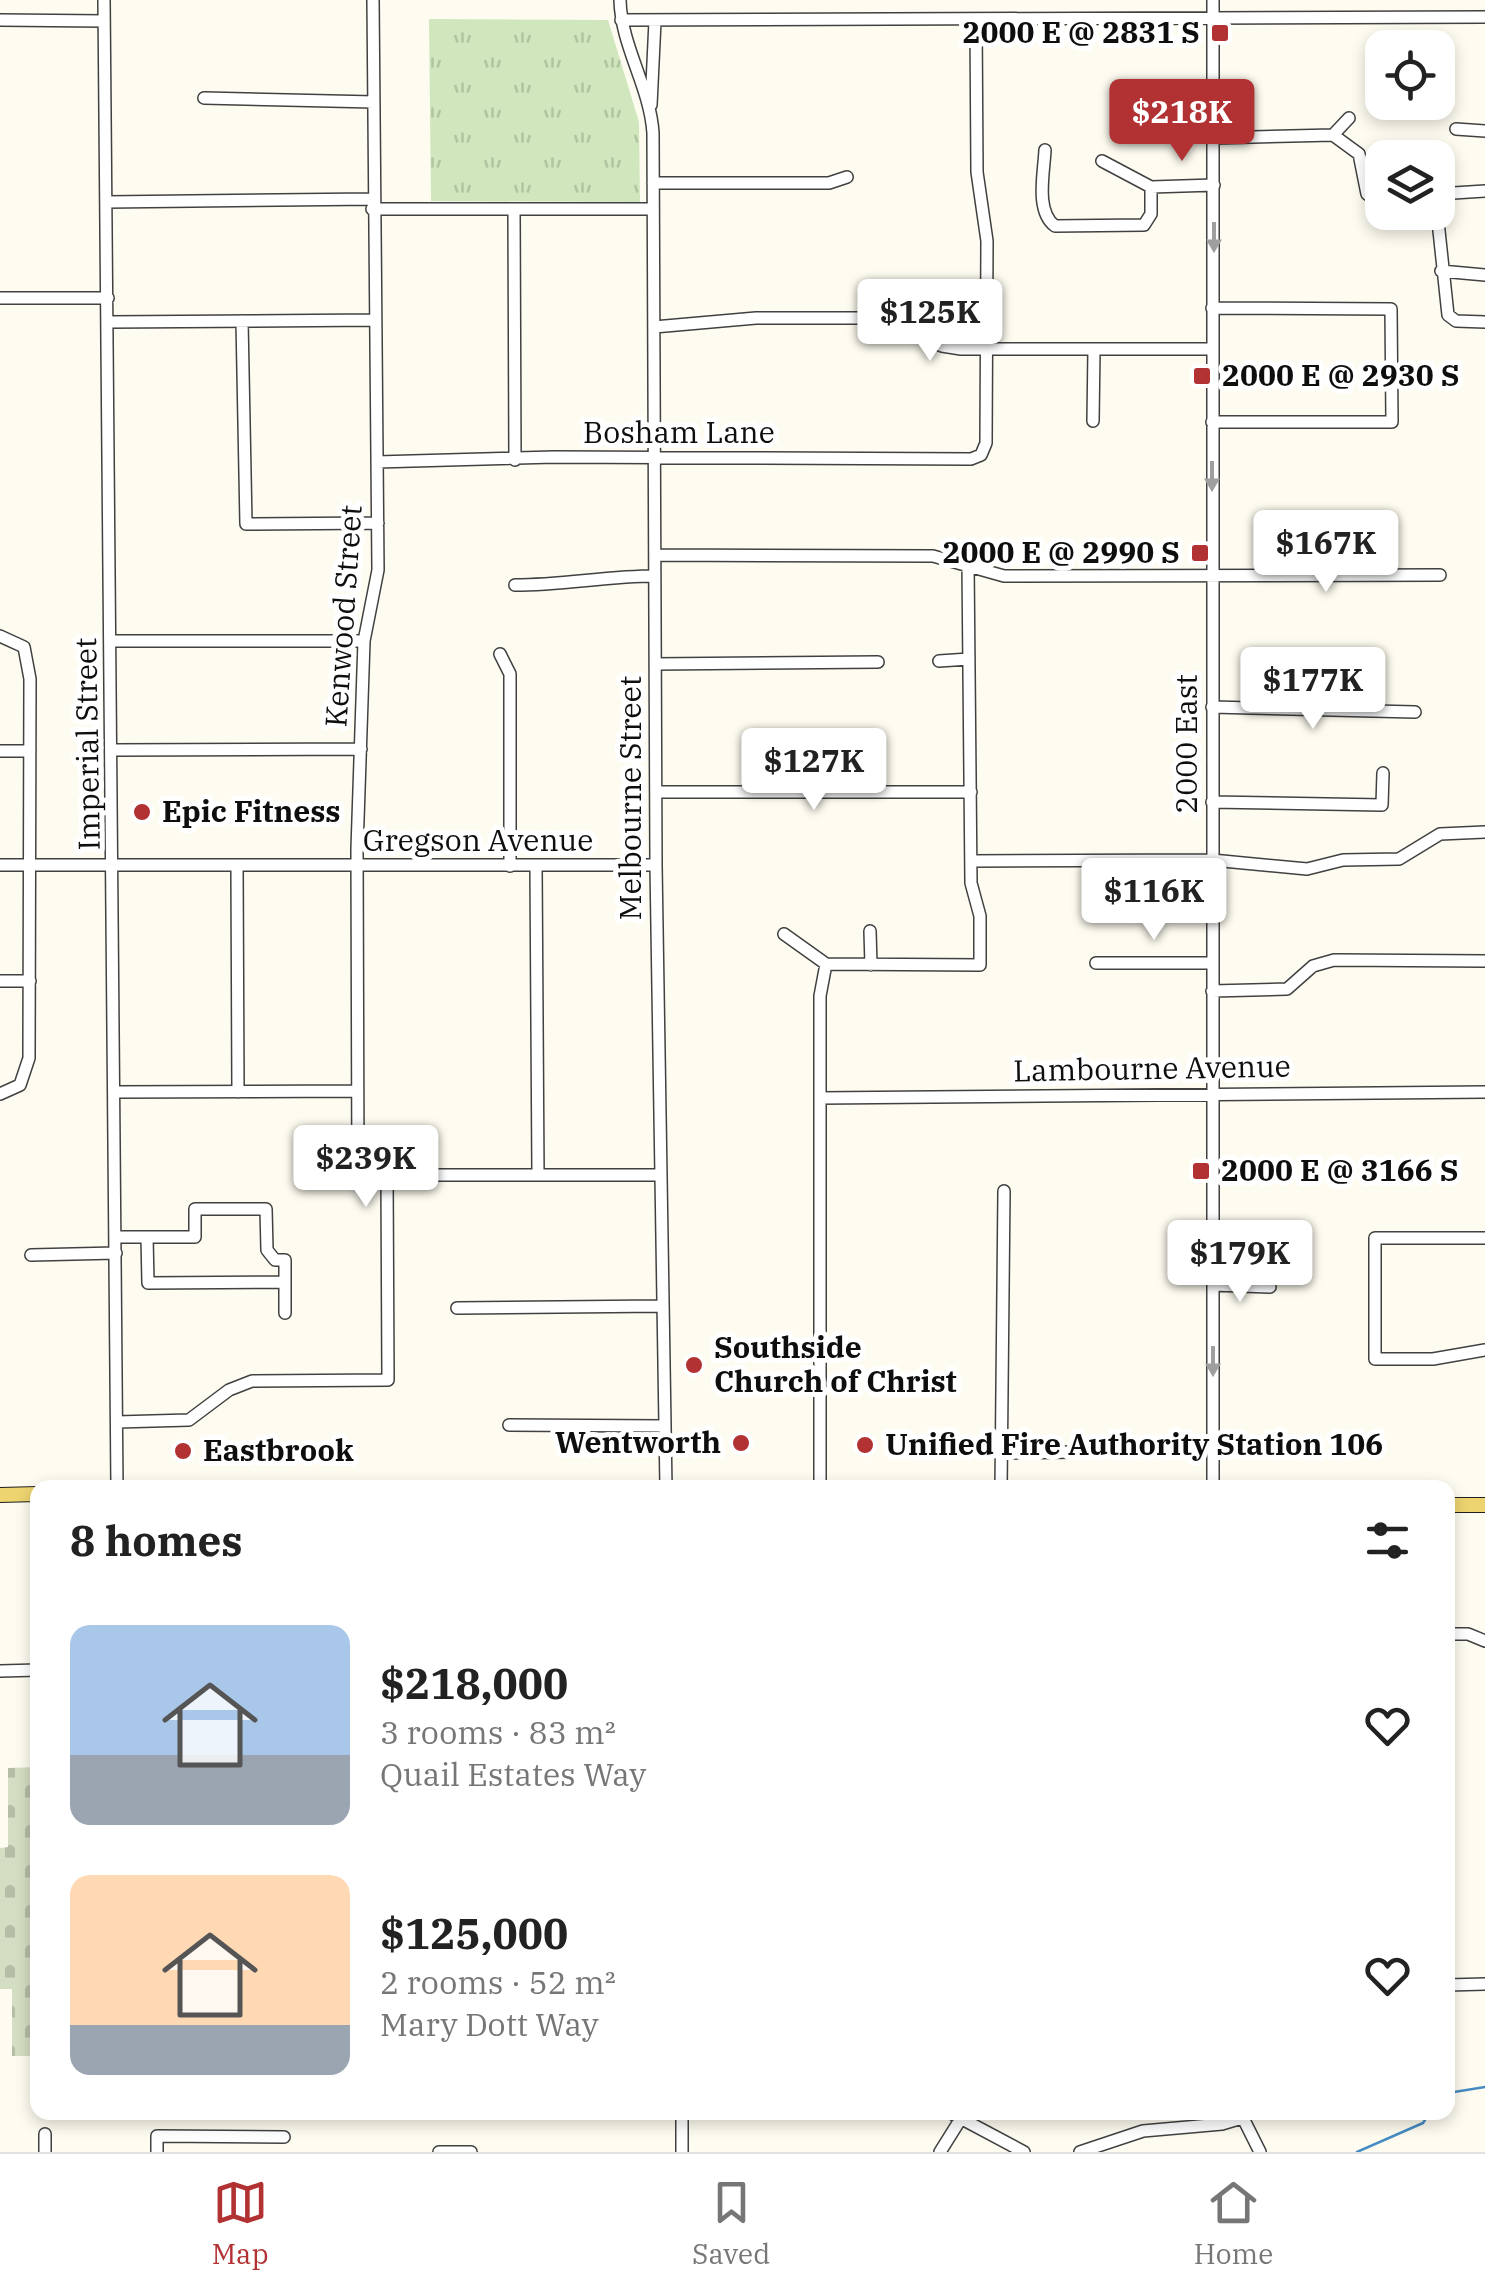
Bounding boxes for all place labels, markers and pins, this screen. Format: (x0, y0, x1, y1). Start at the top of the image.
place label: 2000 E @ 2831 S (962, 12, 1200, 51)
marker: 2000 E @ 2831 S (1209, 22, 1231, 44)
pin: $218K (1112, 79, 1252, 164)
pin: $125K (860, 279, 1000, 364)
place label: 2000 E @ 2930 S (1222, 355, 1460, 394)
marker: 2000 E @ 2930 S (1191, 365, 1213, 387)
pin: $167K (1256, 510, 1396, 595)
place label: 2000 E @ 2990 S (942, 532, 1180, 571)
marker: 2000 E @ 2990 S (1189, 542, 1211, 564)
pin: $177K (1243, 647, 1383, 732)
pin: $127K (744, 728, 884, 813)
place label: Epic Fitness (162, 791, 341, 830)
marker: Epic Fitness (131, 801, 153, 823)
pin: $116K (1084, 858, 1224, 943)
pin: $239K (296, 1125, 436, 1210)
place label: 2000 E @ 3166 S (1221, 1150, 1459, 1189)
marker: 2000 E @ 3166 S (1190, 1160, 1212, 1182)
pin: $179K (1170, 1220, 1310, 1305)
place label: Southside Church of Christ (714, 1327, 957, 1400)
marker: Southside Church of Christ (683, 1354, 705, 1376)
place label: Wentworth (555, 1422, 721, 1461)
place label: Unified Fire Authority Station 106 (885, 1424, 1383, 1463)
place label: Eastbrook (203, 1430, 354, 1469)
marker: Wentworth (730, 1432, 752, 1454)
marker: Unified Fire Authority Station 106 (854, 1434, 876, 1456)
marker: Eastbrook (172, 1440, 194, 1462)

